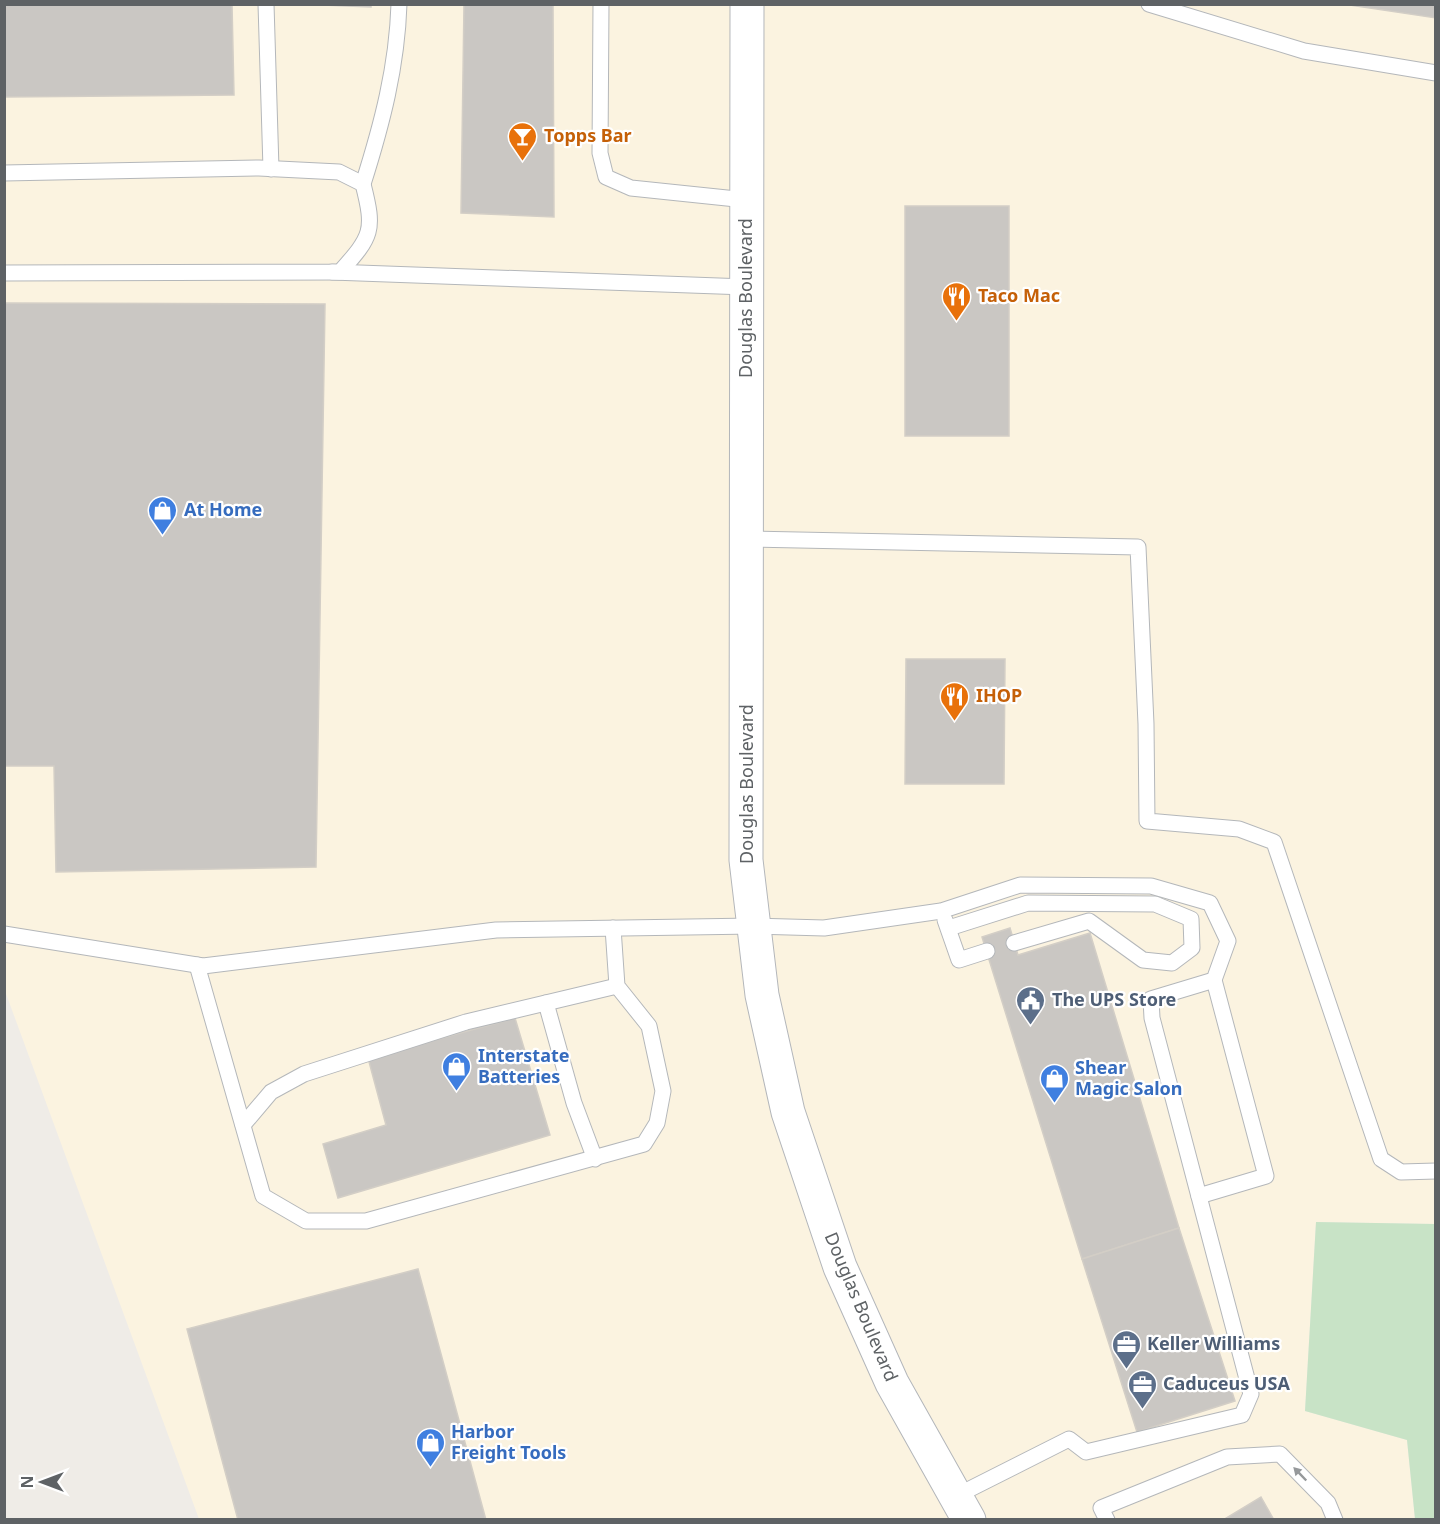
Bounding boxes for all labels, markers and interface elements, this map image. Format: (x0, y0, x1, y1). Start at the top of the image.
bar icon: Topps Bar (507, 120, 539, 162)
place label: Topps Bar (544, 123, 632, 147)
street label: Douglas Boulevard (733, 218, 757, 378)
restaurant icon: Taco Mac (941, 280, 973, 322)
place label: Taco Mac (978, 283, 1060, 307)
shop icon: At Home (147, 494, 179, 536)
place label: At Home (184, 497, 262, 521)
restaurant icon: IHOP (939, 680, 971, 722)
place label: IHOP (976, 683, 1022, 707)
street label: Douglas Boulevard (734, 704, 758, 864)
public building icon: The UPS Store (1015, 984, 1047, 1026)
place label: The UPS Store (1052, 987, 1176, 1011)
place label: Interstate Batteries (478, 1043, 570, 1088)
shop icon: Interstate Batteries (441, 1050, 473, 1092)
place label: Shear Magic Salon (1075, 1055, 1183, 1100)
shop icon: Shear Magic Salon (1038, 1062, 1070, 1104)
street label: Douglas Boulevard (820, 1228, 904, 1385)
office icon: Keller Williams (1110, 1328, 1142, 1370)
place label: Keller Williams (1147, 1331, 1280, 1355)
office icon: Caduceus USA (1126, 1368, 1158, 1410)
place label: Caduceus USA (1163, 1371, 1290, 1395)
place label: Harbor Freight Tools (451, 1419, 566, 1464)
shop icon: Harbor Freight Tools (414, 1426, 446, 1468)
north arrow (12, 1452, 72, 1512)
one-way arrow (1293, 1466, 1307, 1481)
text: N (16, 1475, 38, 1489)

